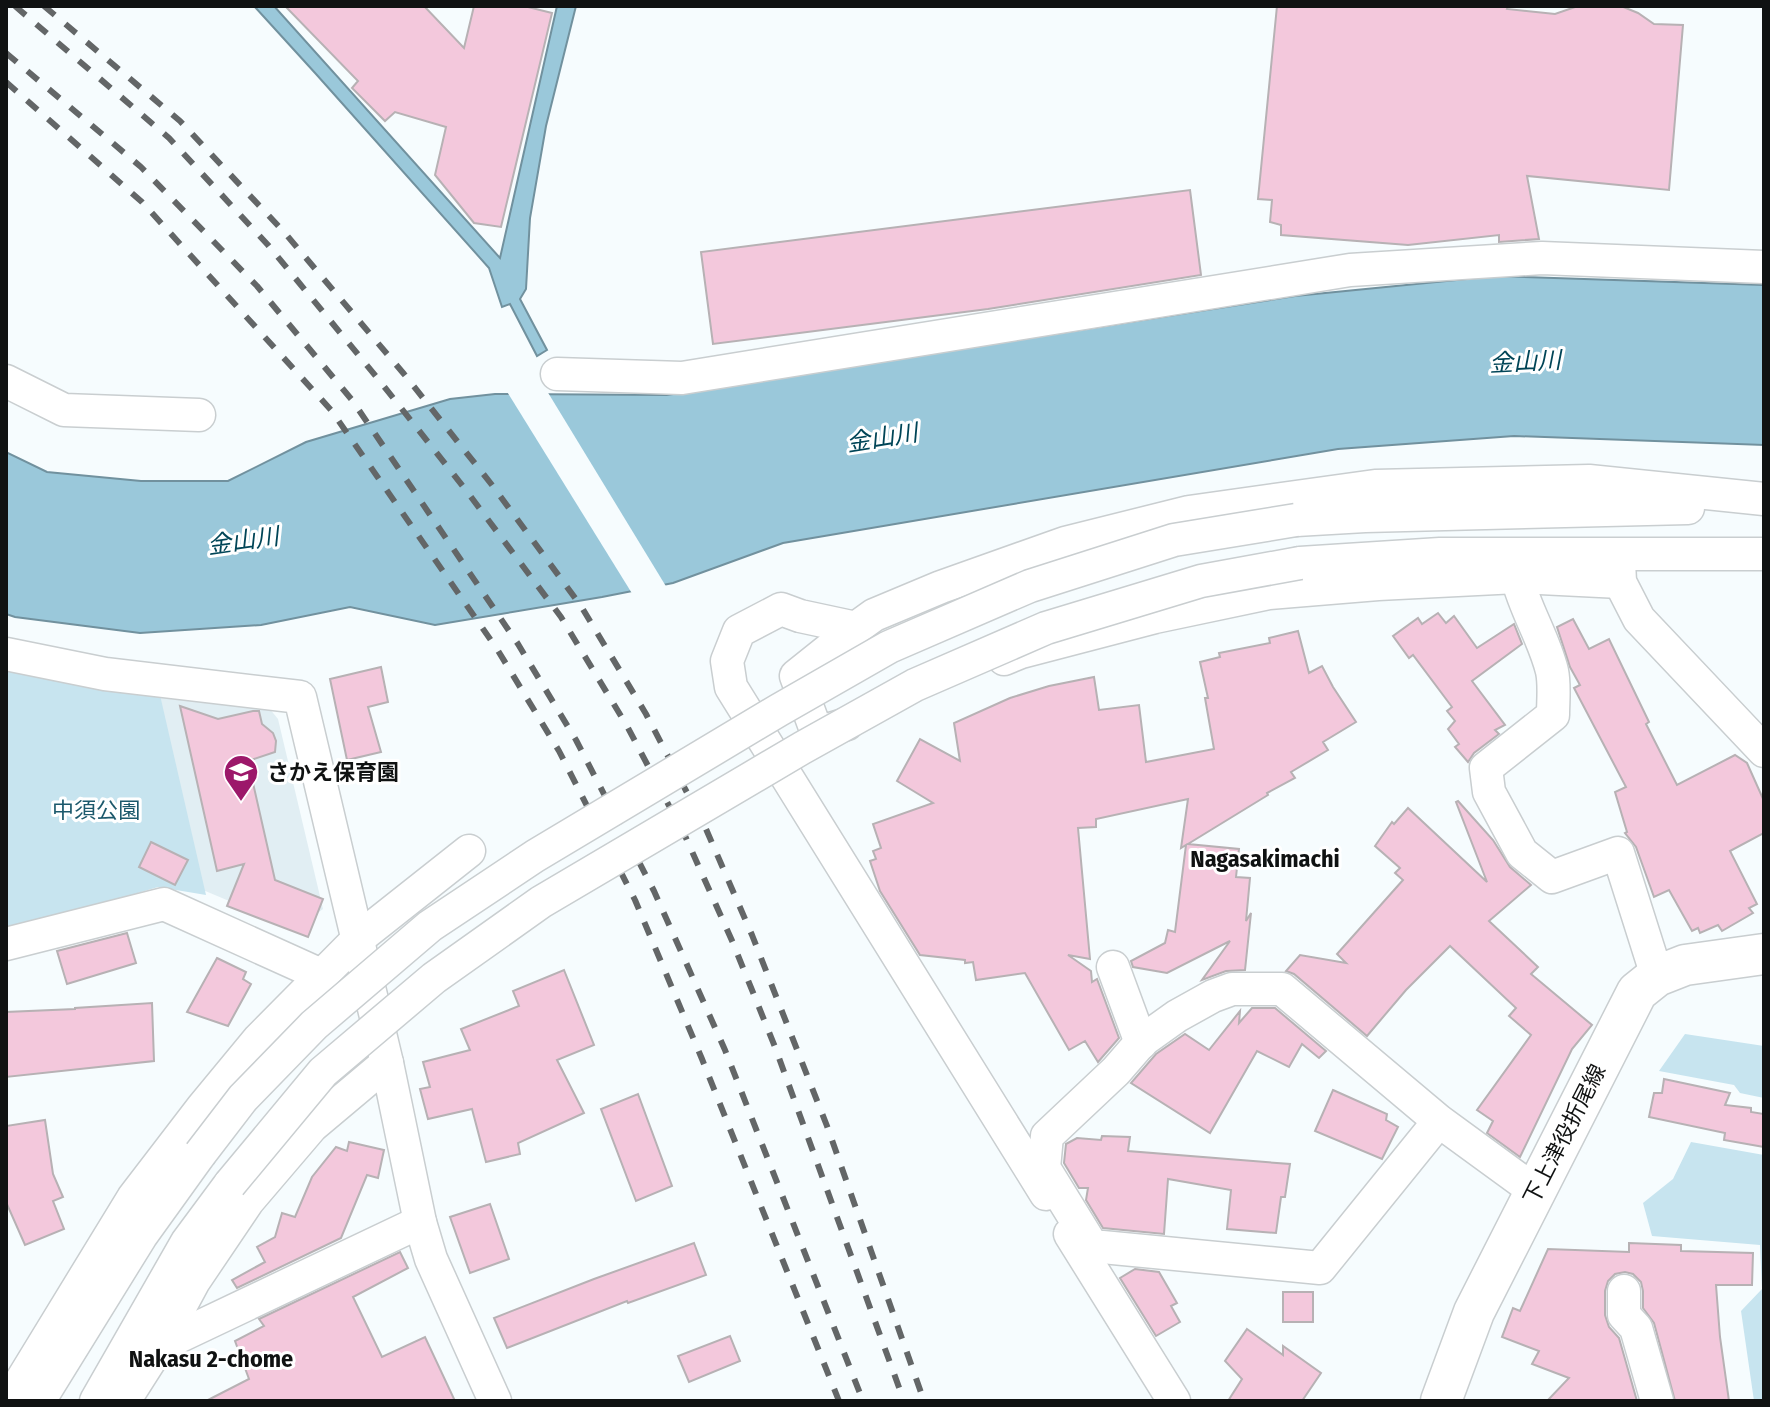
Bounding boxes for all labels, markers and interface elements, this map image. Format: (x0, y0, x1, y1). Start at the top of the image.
water label: 金山川 (1488, 346, 1565, 378)
water label: 金山川 (844, 418, 923, 457)
water label: 金山川 (205, 522, 284, 560)
school or university icon: さかえ保育園 (222, 753, 260, 803)
place label: さかえ保育園 (267, 759, 399, 786)
park label: 中須公園 (52, 797, 140, 824)
district label: Nagasakimachi (1190, 845, 1340, 873)
street label: 下上津役折尾線 (1517, 1059, 1611, 1209)
district label: Nakasu 2-chome (129, 1345, 293, 1373)

